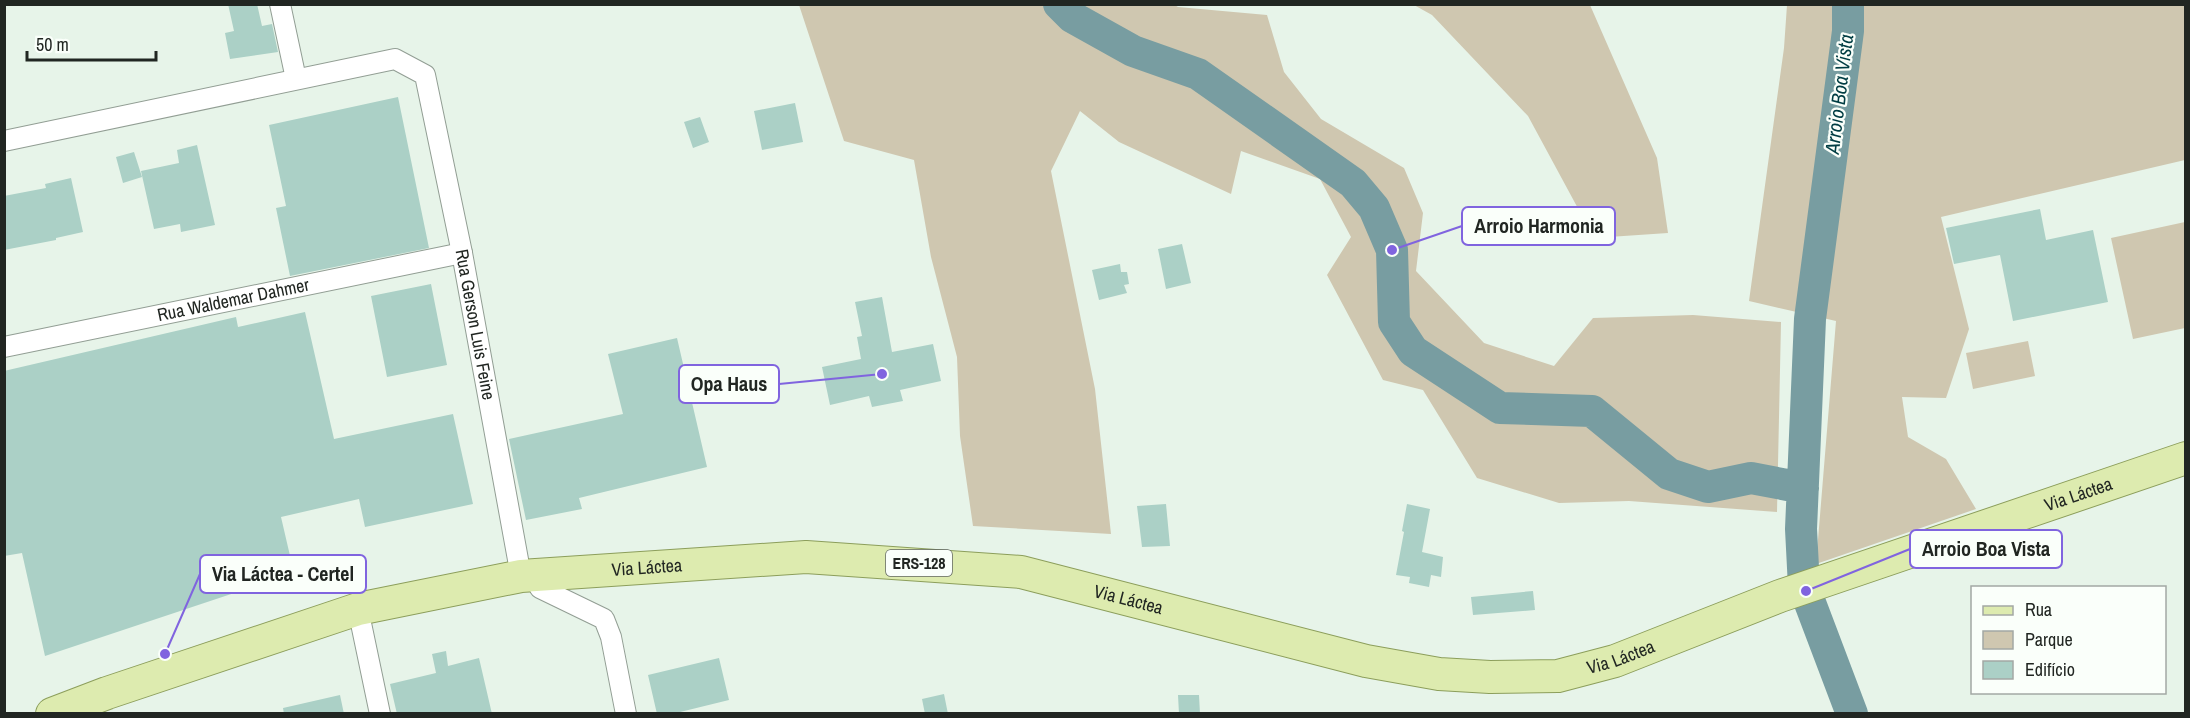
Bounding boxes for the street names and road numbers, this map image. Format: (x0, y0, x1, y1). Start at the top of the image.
street label: Rua Gerson Luis Feine (450, 247, 502, 402)
street label: Rua Waldemar Dahmer (155, 272, 311, 327)
street label: Via Láctea (2041, 471, 2116, 517)
road number: ERS-128 (886, 550, 952, 576)
street label: Via Láctea (611, 552, 683, 582)
street label: Via Láctea (1091, 578, 1166, 620)
street label: Via Láctea (1584, 634, 1658, 680)

